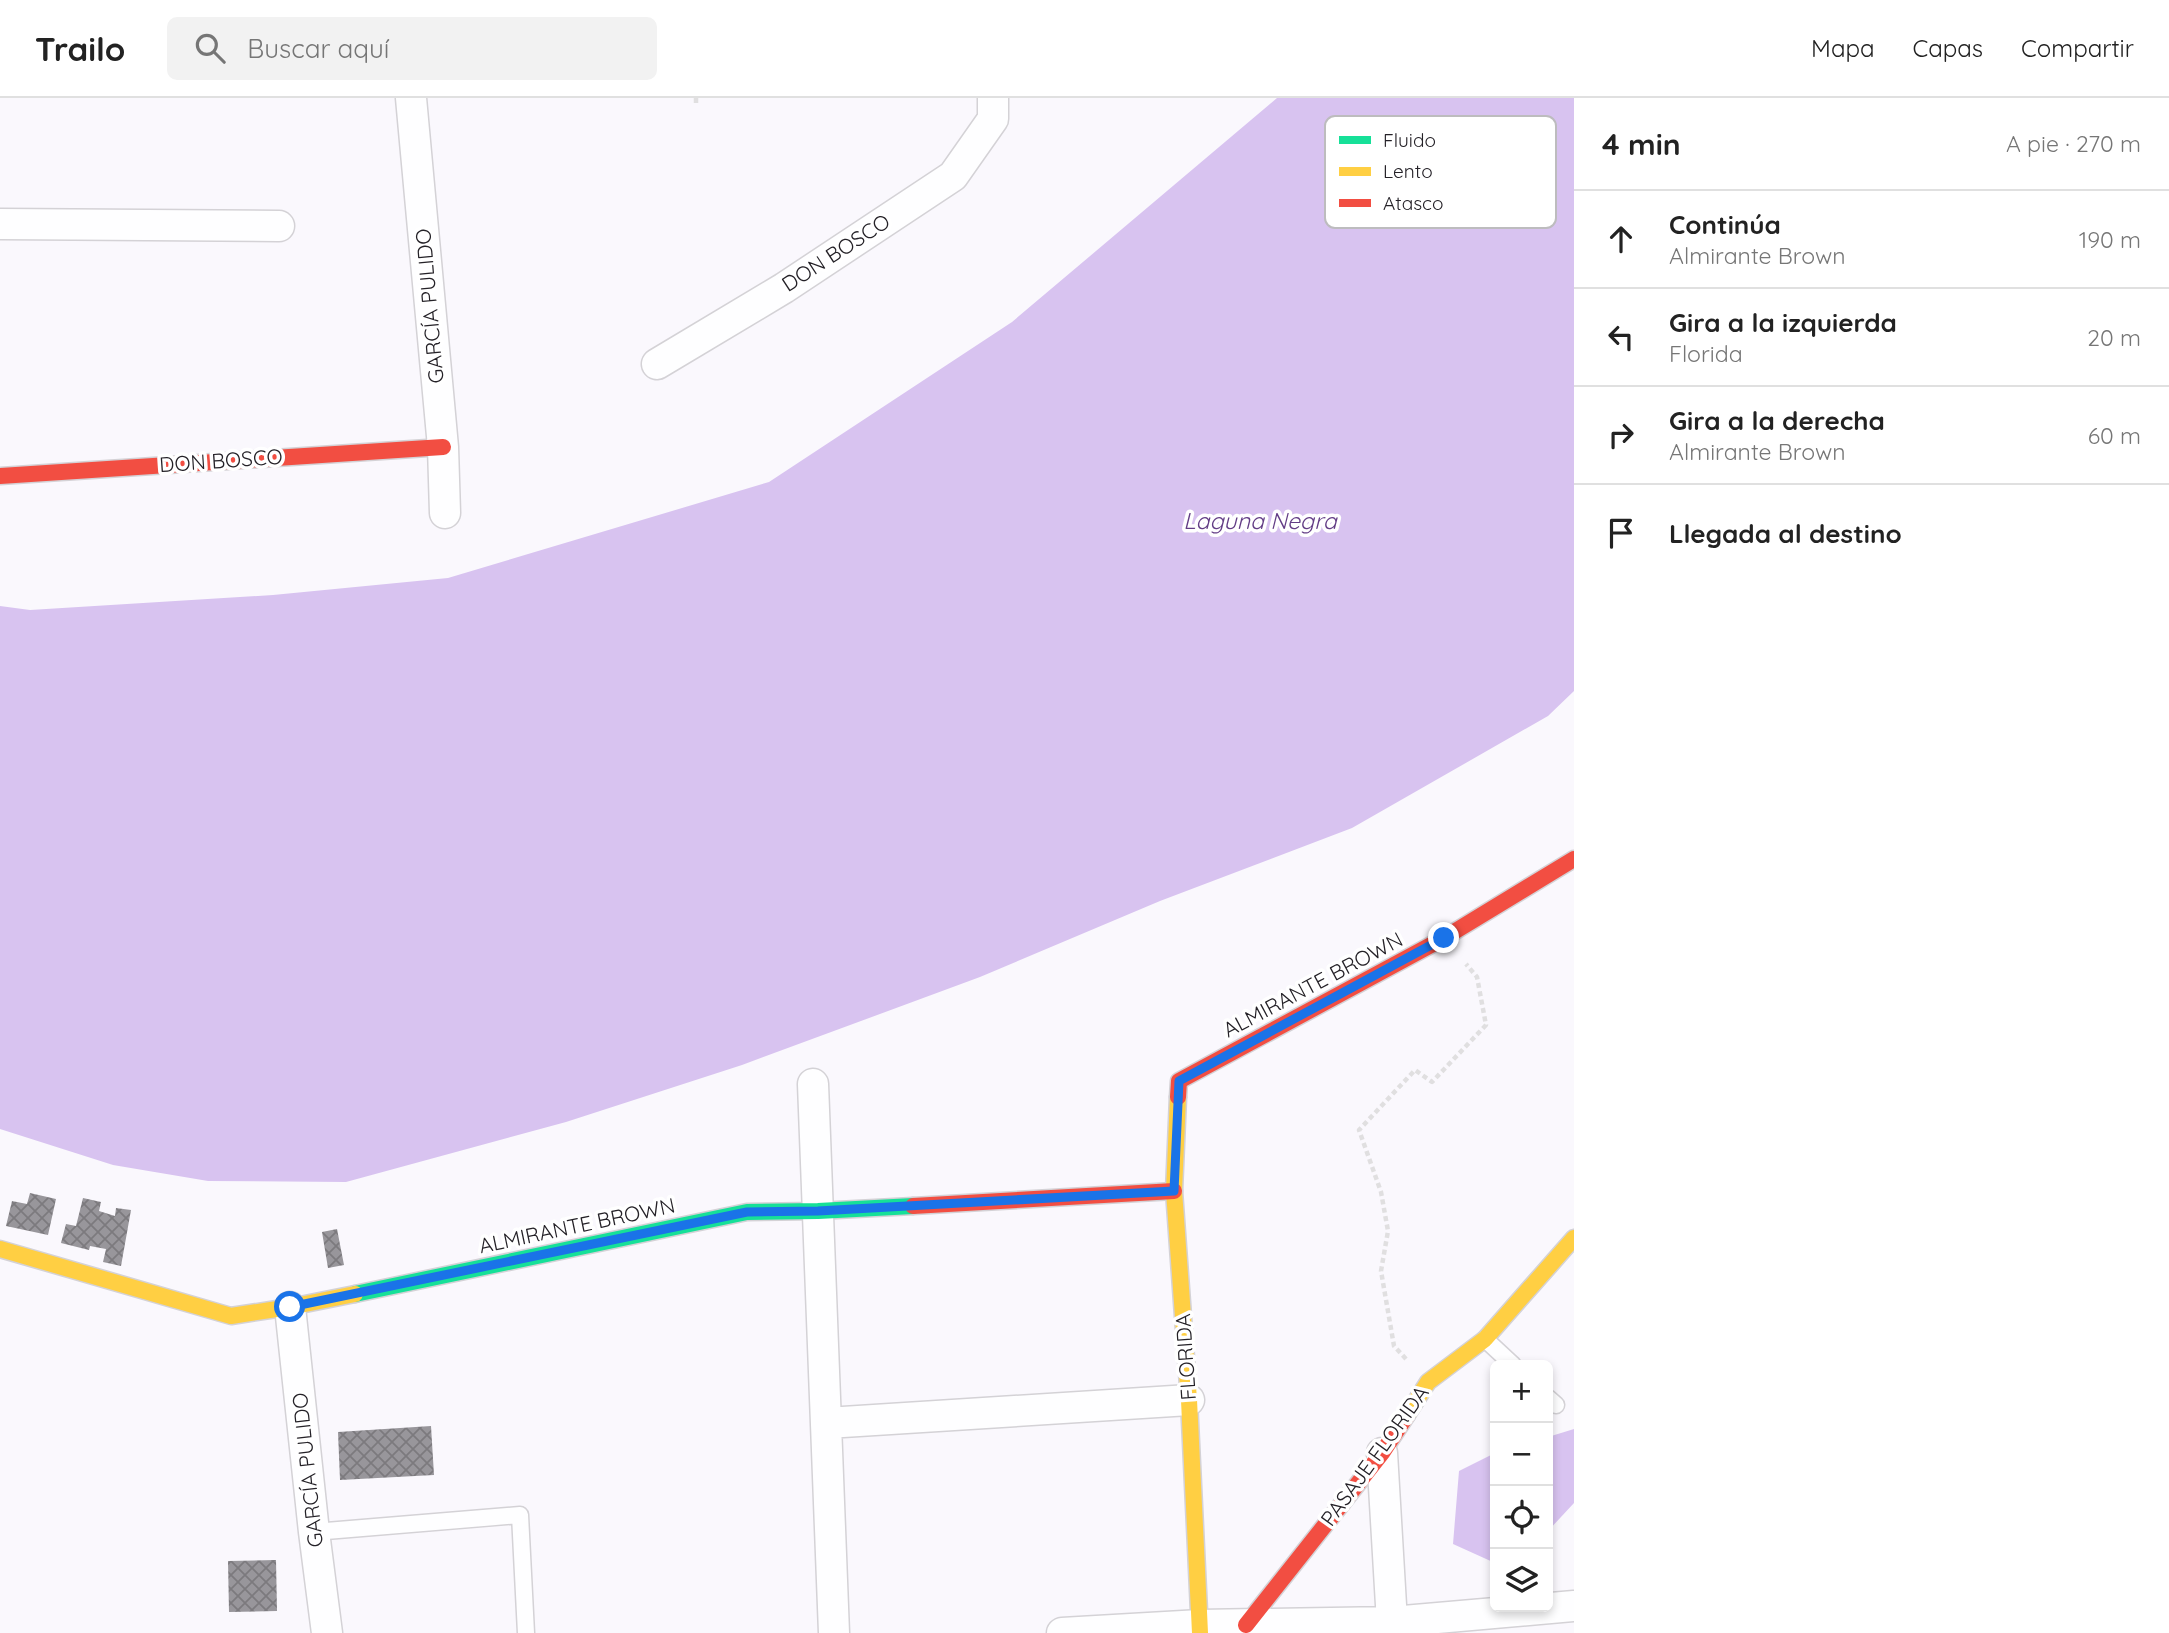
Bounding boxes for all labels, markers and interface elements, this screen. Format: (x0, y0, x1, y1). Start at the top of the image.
search box (167, 17, 657, 80)
text: Trailo (35, 28, 125, 69)
icon: search (191, 29, 229, 67)
text: Buscar aquí (247, 32, 389, 65)
text: Mapa (1811, 33, 1875, 63)
text: Capas (1913, 33, 1983, 63)
text: Compartir (2021, 33, 2134, 63)
legend (1325, 116, 1556, 228)
text: 4 min (1602, 125, 1681, 163)
text: Fluido (1383, 128, 1436, 152)
text: A pie · 270 m (2006, 129, 2141, 158)
text: Lento (1383, 159, 1433, 183)
text: Atasco (1383, 191, 1443, 215)
street label: DON BOSCO (777, 208, 894, 297)
text: Continúa (1669, 208, 1781, 241)
icon: ahead (1602, 220, 1640, 258)
text: 190 m (2079, 225, 2141, 254)
street label: GARCÍA PULIDO (409, 228, 449, 385)
text: Almirante Brown (1669, 241, 1846, 270)
text: Gira a la izquierda (1669, 306, 1897, 339)
icon: left (1602, 318, 1640, 356)
text: 20 m (2087, 323, 2141, 352)
text: Florida (1669, 339, 1743, 368)
text: Gira a la derecha (1669, 404, 1885, 437)
icon: right (1602, 416, 1640, 454)
text: 60 m (2088, 421, 2141, 450)
text: Almirante Brown (1669, 437, 1846, 466)
street label: DON BOSCO (158, 443, 283, 477)
water label: Laguna Negra (1183, 506, 1338, 535)
icon: arrive (1602, 514, 1640, 552)
text: Llegada al destino (1669, 517, 1902, 550)
route end (1428, 922, 1459, 953)
street label: ALMIRANTE BROWN (1218, 926, 1407, 1042)
street label: ALMIRANTE BROWN (476, 1192, 677, 1259)
route start (274, 1291, 305, 1322)
street label: FLORIDA (1169, 1313, 1201, 1401)
map controls (1490, 1360, 1553, 1612)
button: + (1490, 1360, 1553, 1423)
street label: PASAJE FLORIDA (1315, 1380, 1434, 1531)
street label: GARCÍA PULIDO (286, 1391, 328, 1549)
button: − (1490, 1423, 1553, 1486)
button: locate (1490, 1486, 1553, 1549)
button: layers (1490, 1549, 1553, 1612)

